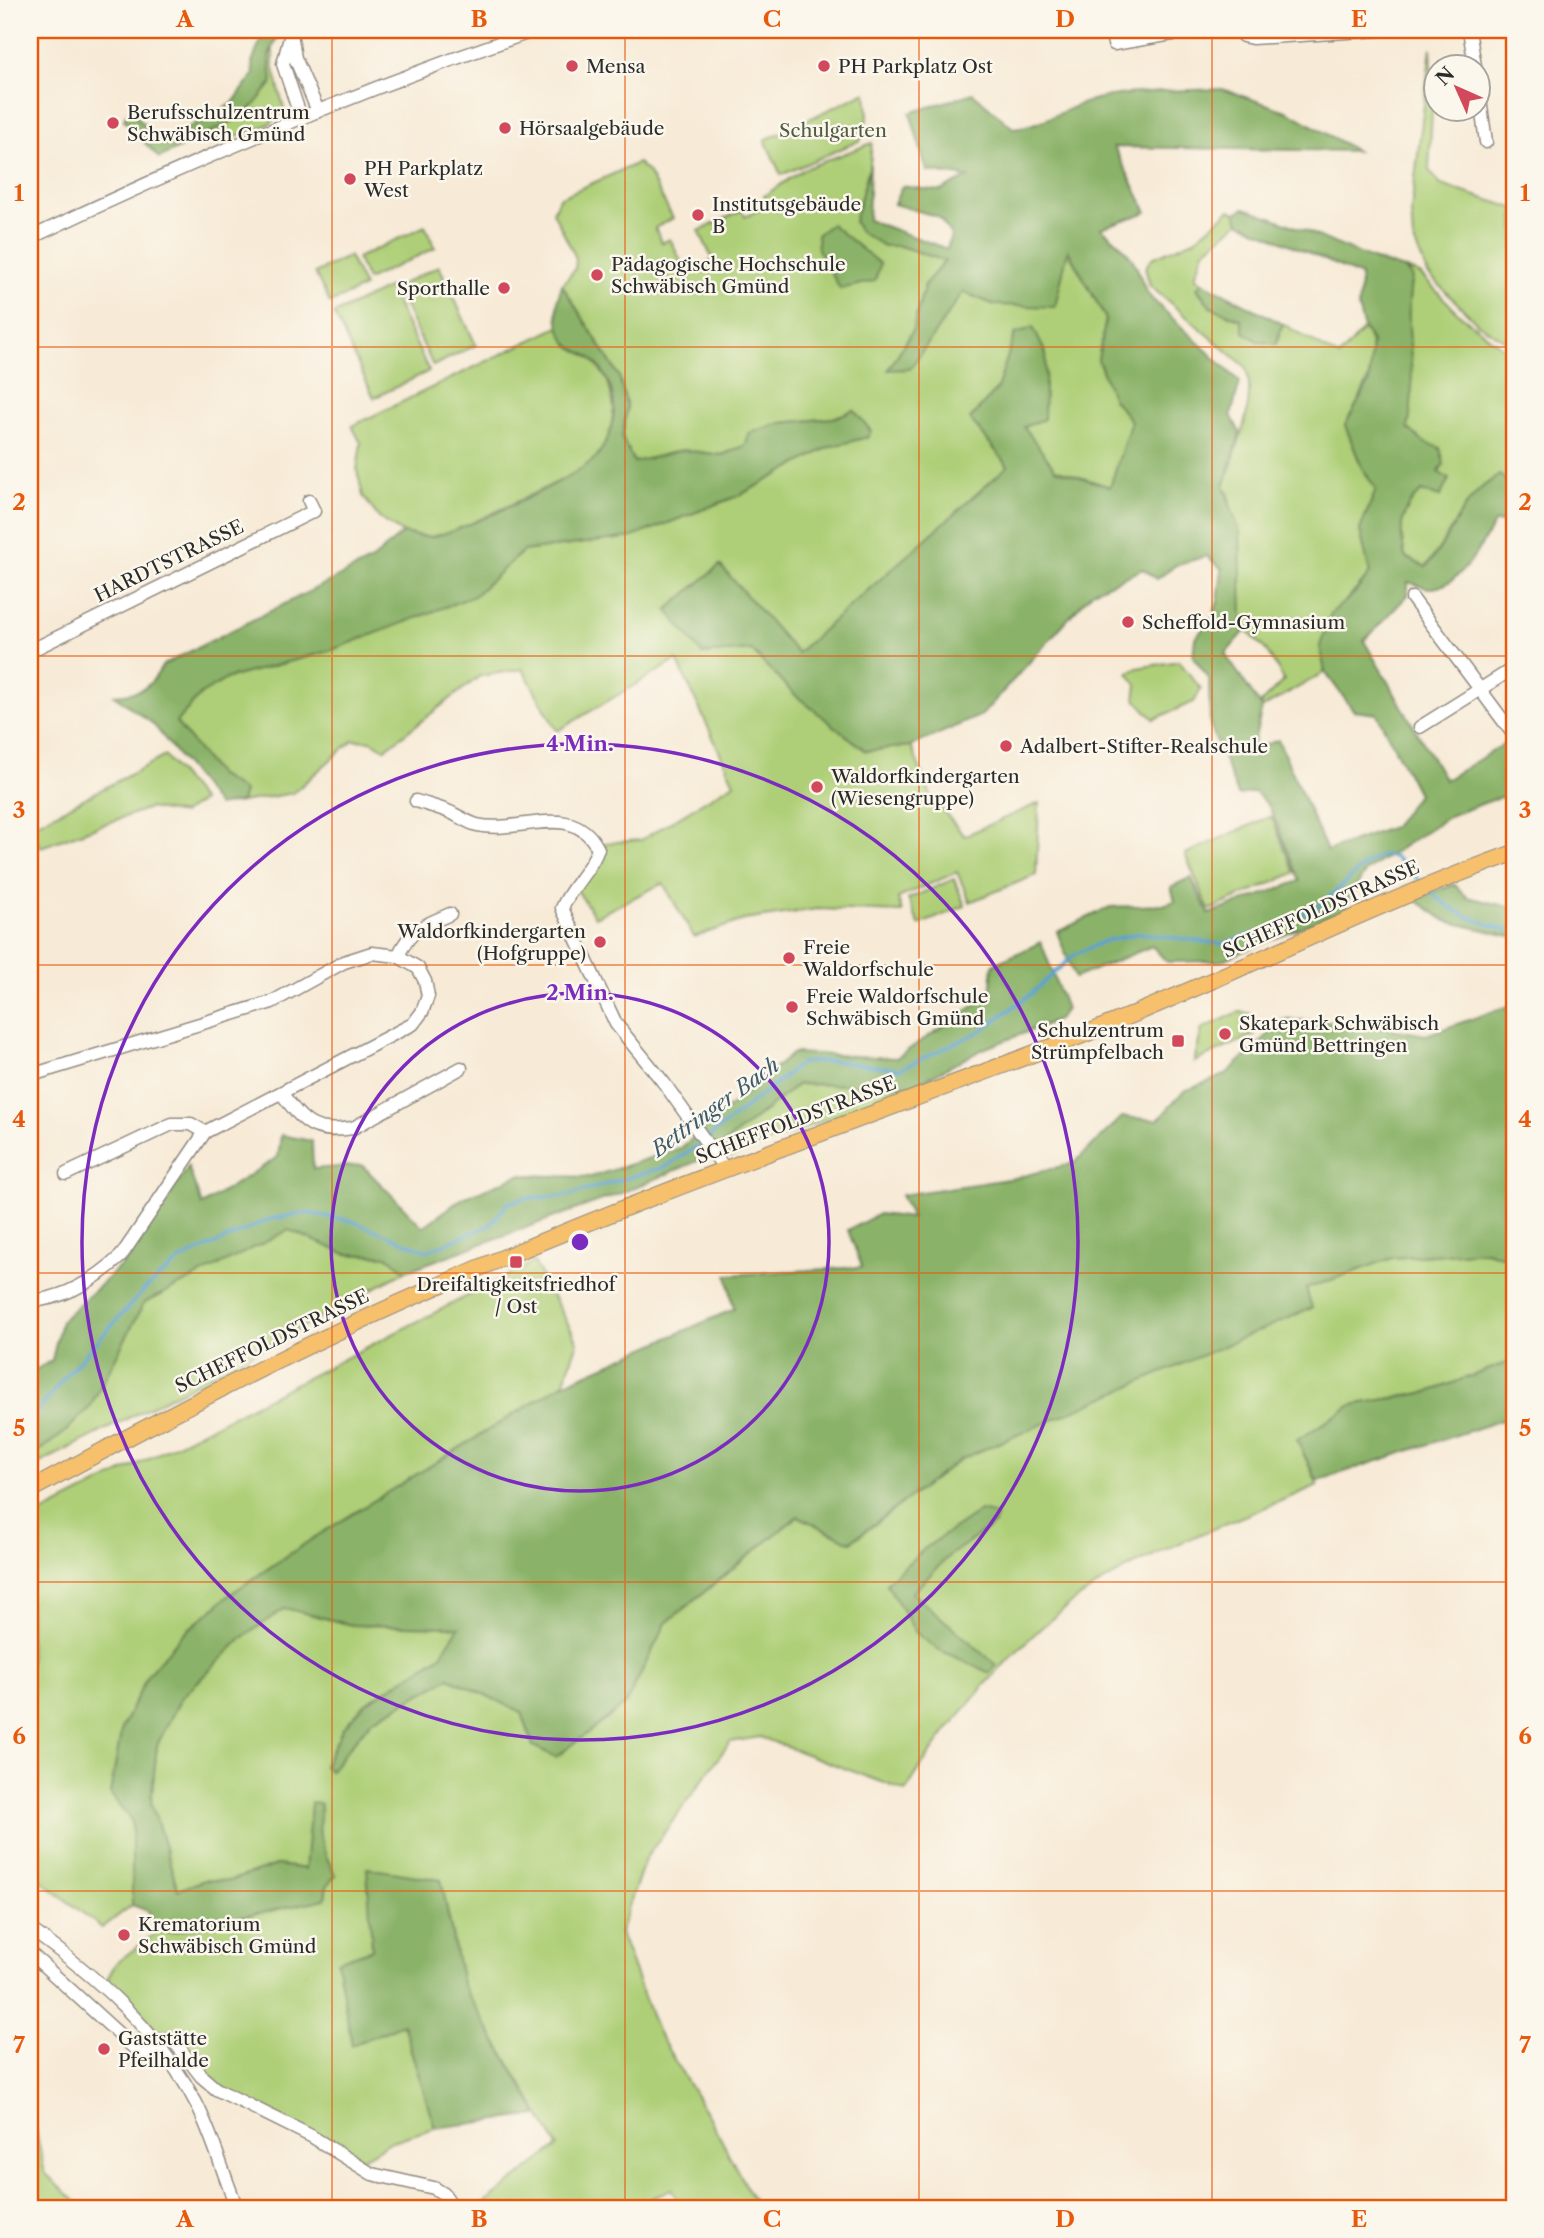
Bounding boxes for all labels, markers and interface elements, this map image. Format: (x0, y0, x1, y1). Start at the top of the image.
text: A (175, 5, 195, 33)
text: B (470, 5, 488, 33)
text: C (763, 5, 781, 33)
text: D (1055, 5, 1075, 33)
text: E (1351, 5, 1367, 33)
north arrow (1422, 52, 1492, 122)
place label: Mensa (586, 55, 646, 78)
place label: PH Parkplatz Ost (838, 55, 993, 78)
marker: Mensa (564, 58, 580, 74)
marker: PH Parkplatz Ost (816, 58, 832, 74)
text: N (1431, 62, 1459, 90)
place label: Berufsschulzentrum Schwäbisch Gmünd (127, 101, 310, 146)
marker: Berufsschulzentrum Schwäbisch Gmünd (105, 115, 121, 131)
place label: Hörsaalgebäude (519, 117, 664, 140)
park label: Schulgarten (779, 119, 887, 142)
marker: Hörsaalgebäude (497, 120, 513, 136)
place label: PH Parkplatz West (363, 157, 483, 202)
marker: PH Parkplatz West (342, 171, 358, 187)
text: 1 (14, 179, 25, 207)
text: 1 (1520, 179, 1531, 207)
place label: Institutsgebäude B (712, 193, 861, 238)
marker: Institutsgebäude B (690, 207, 706, 223)
place label: Pädagogische Hochschule Schwäbisch Gmünd (611, 253, 846, 298)
marker: Pädagogische Hochschule Schwäbisch Gmünd (589, 267, 605, 283)
place label: Sporthalle (397, 277, 490, 300)
marker: Sporthalle (496, 280, 512, 296)
text: 2 (12, 488, 26, 516)
text: 2 (1518, 488, 1532, 516)
street label: HARDTSTRASSE (91, 515, 247, 607)
place label: Scheffold-Gymnasium (1142, 611, 1345, 634)
marker: Scheffold-Gymnasium (1120, 614, 1136, 630)
text: 4 Min. (546, 731, 614, 756)
place label: Adalbert-Stifter-Realschule (1019, 735, 1268, 758)
marker: Adalbert-Stifter-Realschule (998, 738, 1014, 754)
place label: Waldorfkindergarten (Wiesengruppe) (830, 765, 1020, 810)
marker: Waldorfkindergarten (Wiesengruppe) (809, 779, 825, 795)
text: 3 (13, 796, 26, 824)
text: 3 (1519, 796, 1532, 824)
street label: SCHEFFOLDSTRASSE (1219, 855, 1423, 963)
place label: Waldorfkindergarten (Hofgruppe) (396, 920, 586, 965)
marker: Waldorfkindergarten (Hofgruppe) (592, 934, 608, 950)
place label: Freie Waldorfschule (802, 936, 934, 981)
marker: Freie Waldorfschule (781, 950, 797, 966)
text: 2 Min. (546, 980, 614, 1005)
place label: Freie Waldorfschule Schwäbisch Gmünd (806, 985, 988, 1030)
marker: Freie Waldorfschule Schwäbisch Gmünd (784, 999, 800, 1015)
place label: Skatepark Schwäbisch Gmünd Bettringen (1239, 1012, 1439, 1057)
place label: Schulzentrum Strümpfelbach (1031, 1019, 1164, 1064)
marker: Skatepark Schwäbisch Gmünd Bettringen (1217, 1026, 1233, 1042)
marker: Schulzentrum Strümpfelbach (1170, 1033, 1186, 1049)
water label: Bettringer Bach (645, 1052, 784, 1163)
street label: SCHEFFOLDSTRASSE (692, 1071, 900, 1169)
text: 4 (12, 1105, 26, 1133)
text: 4 (1518, 1105, 1532, 1133)
centre of rings (568, 1230, 592, 1254)
marker: Dreifaltigkeitsfriedhof / Ost (508, 1254, 524, 1270)
place label: Dreifaltigkeitsfriedhof / Ost (416, 1273, 618, 1318)
street label: SCHEFFOLDSTRASSE (171, 1284, 373, 1398)
text: 5 (13, 1414, 25, 1442)
text: 5 (1519, 1414, 1531, 1442)
text: 6 (12, 1722, 26, 1750)
text: 6 (1518, 1722, 1532, 1750)
place label: Krematorium Schwäbisch Gmünd (138, 1913, 317, 1958)
marker: Krematorium Schwäbisch Gmünd (116, 1927, 132, 1943)
place label: Gaststätte Pfeilhalde (118, 2027, 209, 2072)
text: 7 (13, 2031, 25, 2059)
text: 7 (1519, 2031, 1531, 2059)
marker: Gaststätte Pfeilhalde (96, 2041, 112, 2057)
text: A (175, 2205, 195, 2233)
text: B (470, 2205, 488, 2233)
text: C (763, 2205, 781, 2233)
text: D (1055, 2205, 1075, 2233)
text: E (1351, 2205, 1367, 2233)

